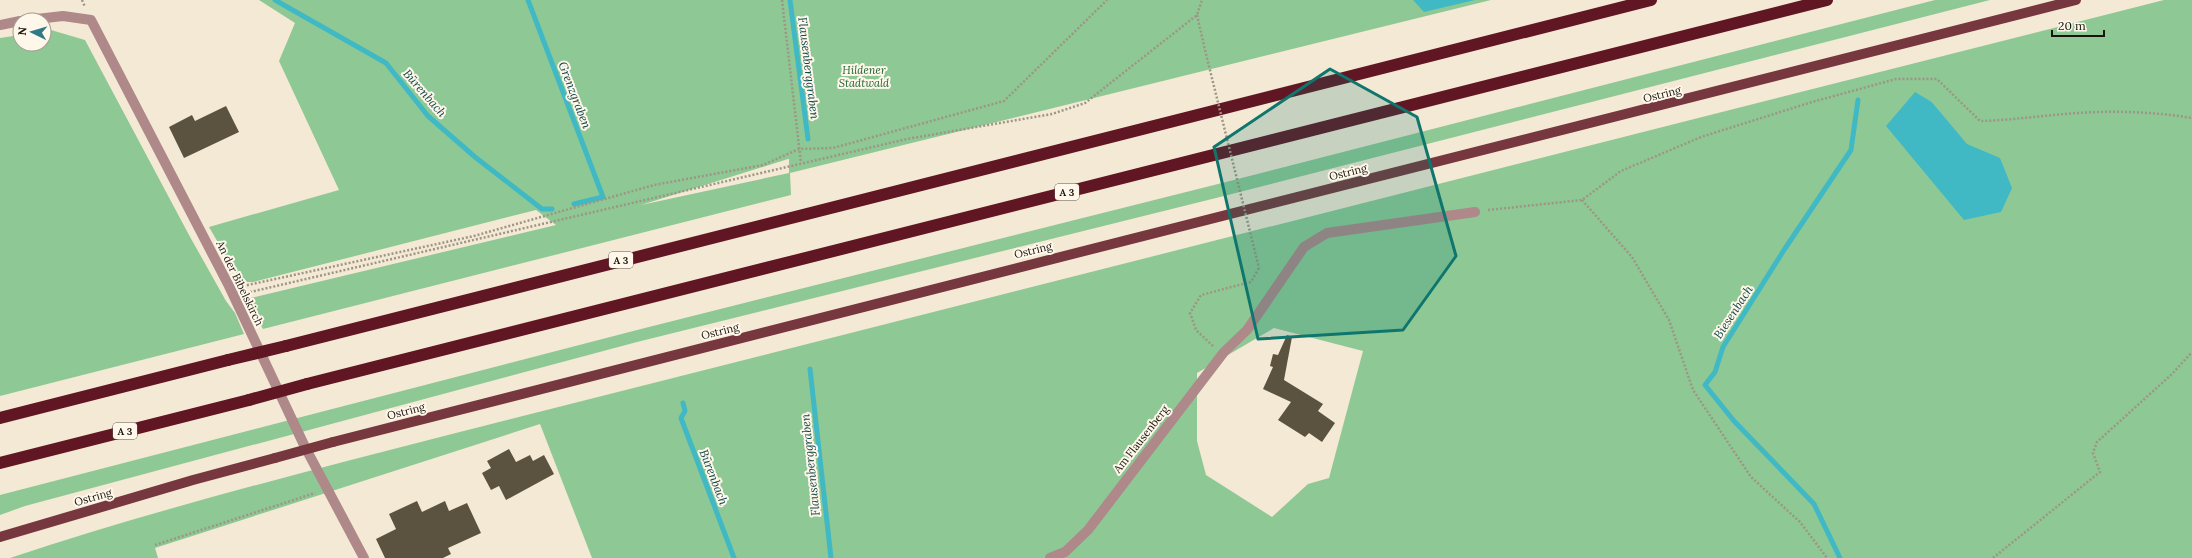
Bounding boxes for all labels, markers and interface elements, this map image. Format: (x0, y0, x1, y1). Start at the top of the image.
north arrow (12, 12, 52, 52)
scale bar (2052, 12, 2104, 38)
water label: Flausenberggraben (795, 16, 823, 120)
text: 20 m (2058, 18, 2086, 33)
text: N (15, 26, 29, 36)
water label: Grenzgraben (555, 59, 595, 131)
park label: Hildener Stadtwald (839, 63, 890, 90)
water label: Bürenbach (400, 66, 450, 120)
street label: Ostring (1642, 82, 1683, 105)
street label: Ostring (1328, 160, 1369, 183)
road number: A 3 (1055, 184, 1079, 200)
street label: An der Bibelskirch (213, 237, 267, 328)
street label: Ostring (1013, 238, 1054, 261)
road number: A 3 (609, 252, 633, 268)
water label: Biesenbach (1710, 282, 1756, 341)
street label: Ostring (700, 319, 741, 342)
street label: Ostring (385, 399, 427, 423)
street label: Am Flausenberg (1110, 402, 1172, 476)
water label: Flausenberggraben (797, 413, 823, 517)
road number: A 3 (113, 423, 137, 439)
water label: Bürenbach (697, 447, 731, 507)
street label: Ostring (72, 485, 114, 509)

